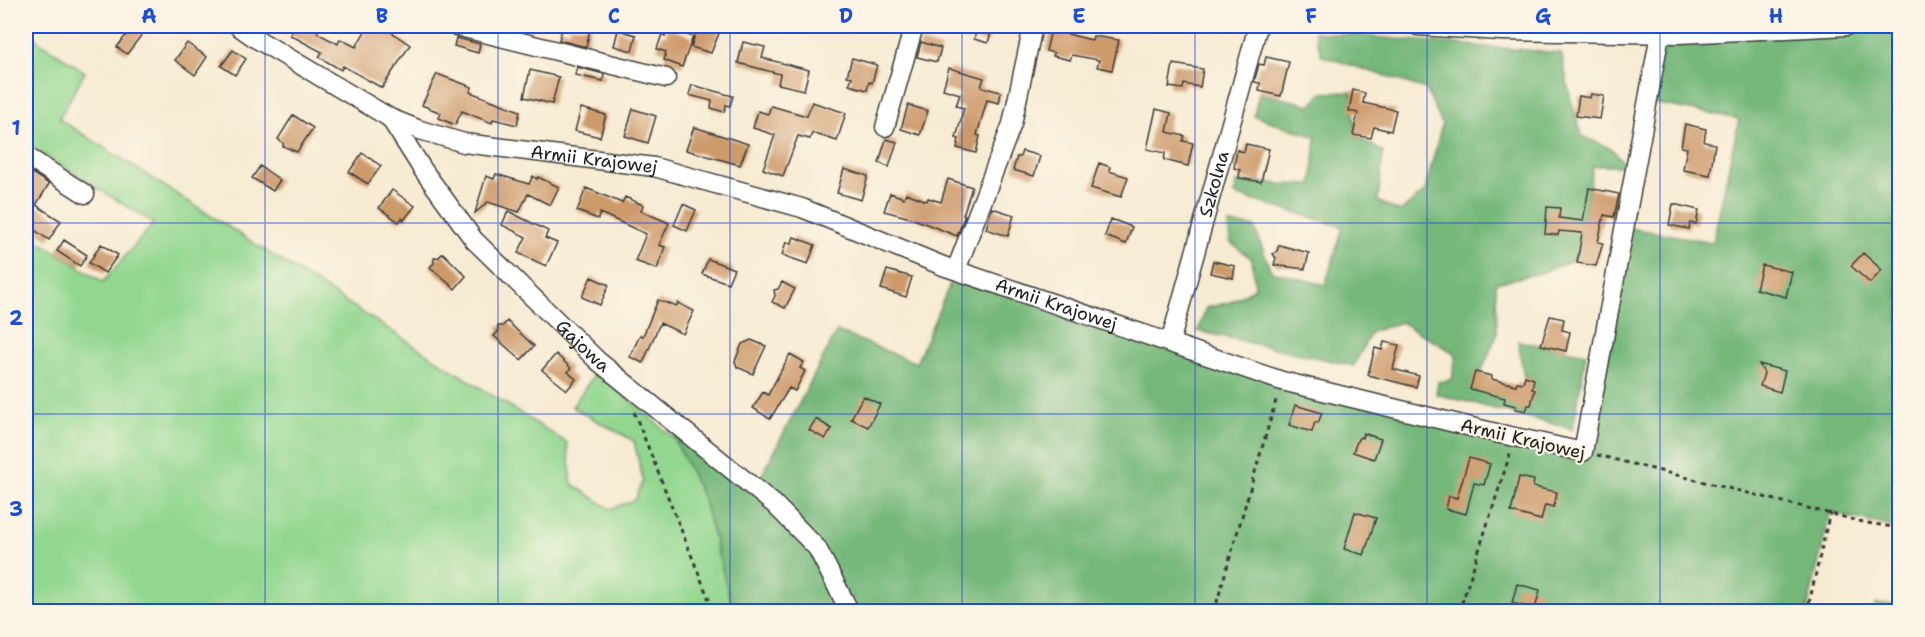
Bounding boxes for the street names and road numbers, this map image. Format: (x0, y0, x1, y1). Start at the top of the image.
street label: Armii Krajowej (529, 140, 660, 179)
street label: Szkolna (1193, 148, 1235, 220)
street label: Armii Krajowej (992, 273, 1120, 336)
street label: Gajowa (550, 314, 615, 378)
street label: Armii Krajowej (1458, 413, 1588, 465)

